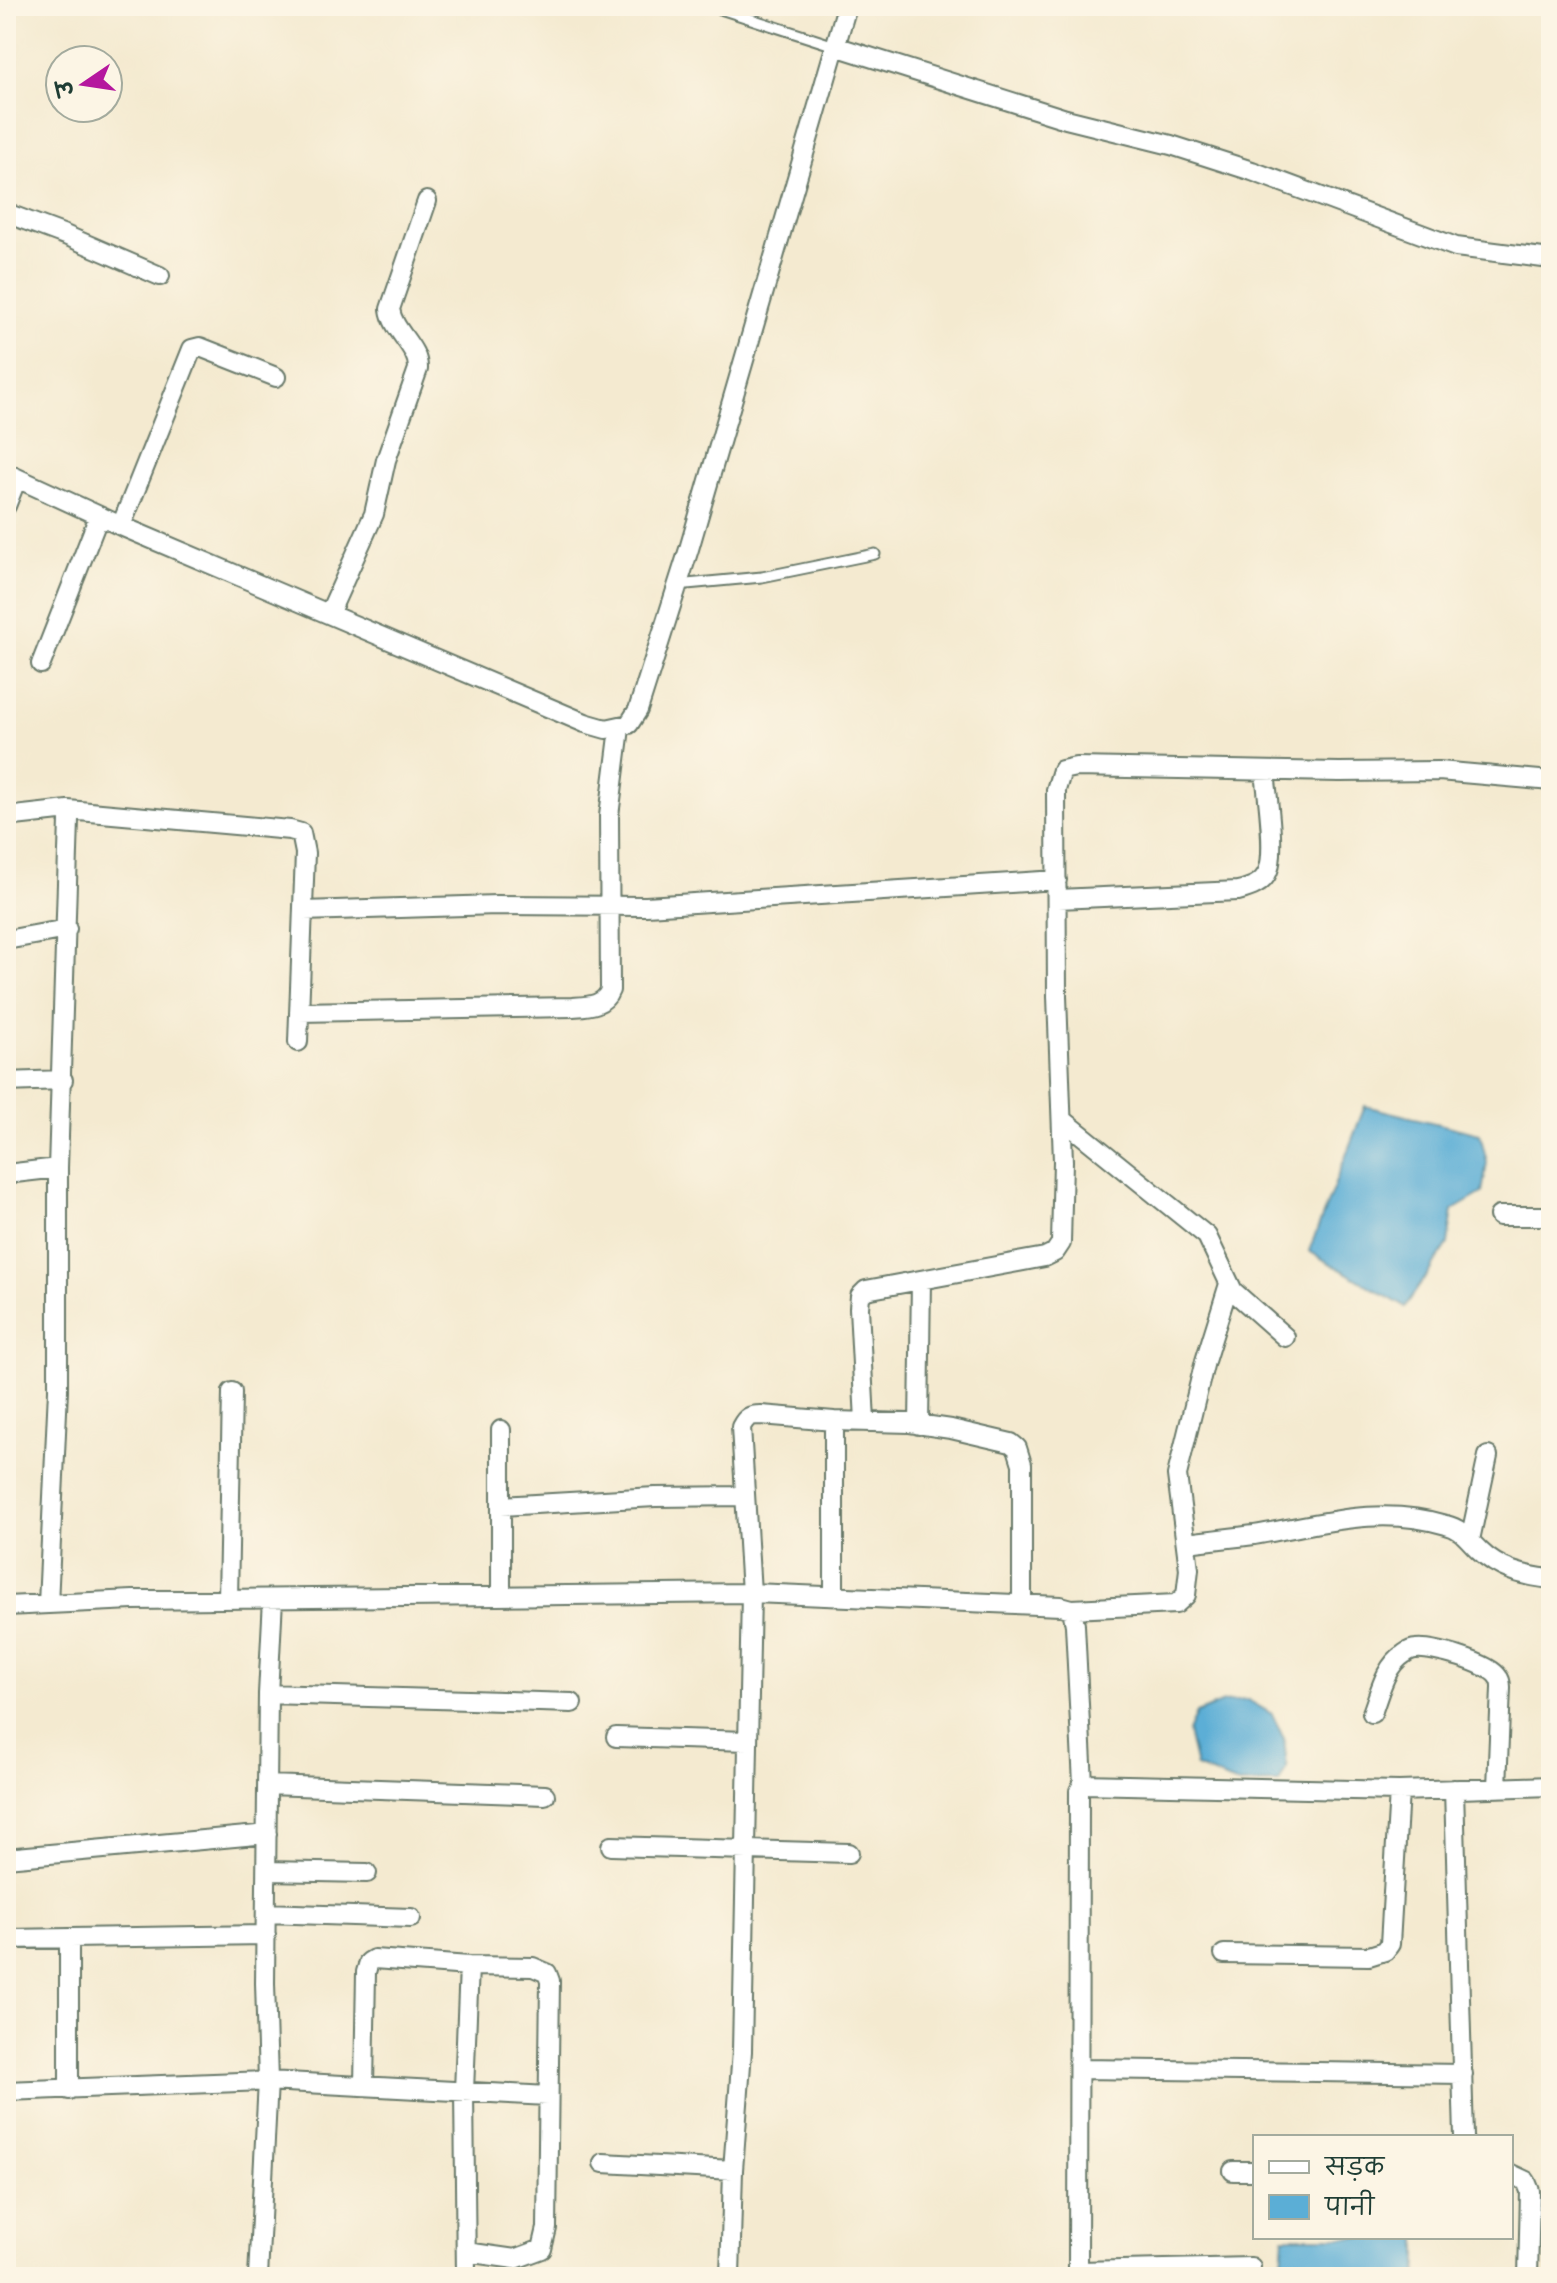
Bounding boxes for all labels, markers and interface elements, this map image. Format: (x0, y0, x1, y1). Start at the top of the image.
north arrow (44, 44, 124, 124)
text: उ (50, 75, 85, 101)
legend (1253, 2135, 1513, 2239)
text: सड़क (1323, 2152, 1386, 2187)
text: पानी (1323, 2189, 1376, 2227)

